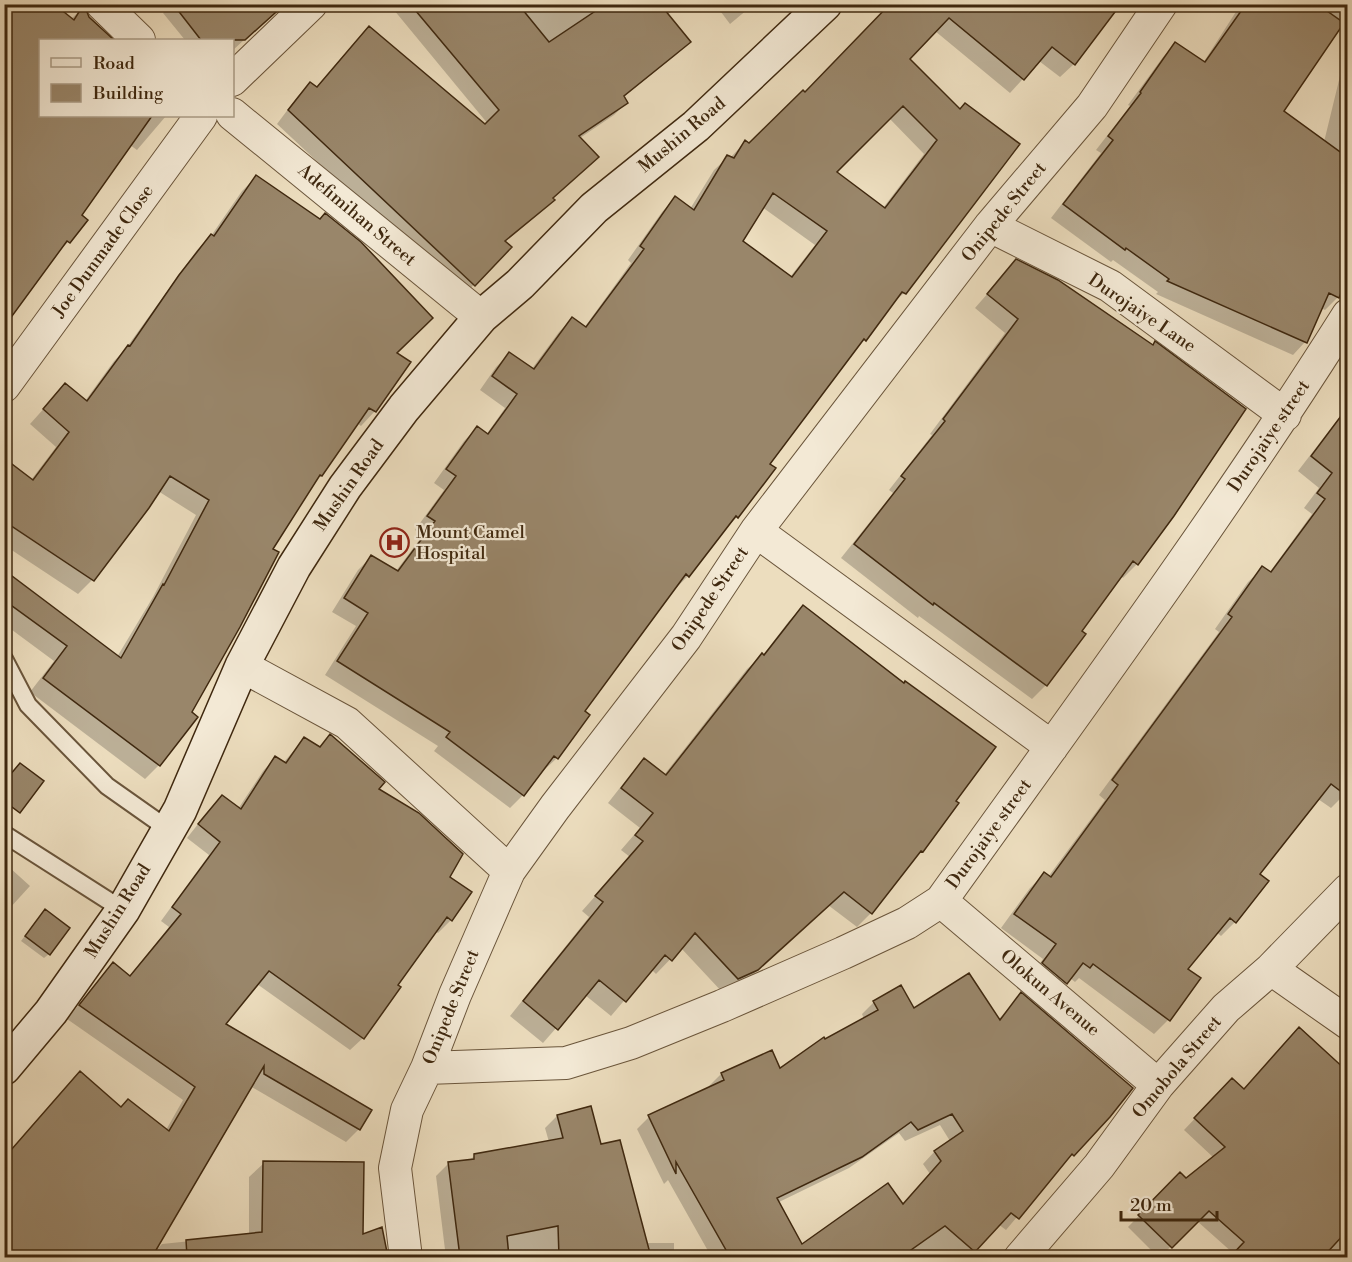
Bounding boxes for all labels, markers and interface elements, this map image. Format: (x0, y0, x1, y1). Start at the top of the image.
legend (39, 39, 234, 117)
text: Road (93, 52, 136, 75)
text: Building (92, 82, 164, 105)
street label: Mushin Road (634, 91, 731, 178)
street label: Onipede Street (957, 157, 1052, 267)
street label: Adefimihan Street (292, 158, 421, 272)
street label: Joe Dunmade Close (47, 180, 159, 323)
street label: Durojaiye Lane (1084, 269, 1200, 357)
street label: Durojaiye street (1223, 375, 1315, 497)
street label: Mushin Road (309, 434, 390, 535)
place label: Mount Camel Hospital (416, 521, 525, 565)
hospital icon: Mount Camel Hospital (379, 526, 411, 558)
street label: Onipede Street (666, 541, 754, 656)
street label: Durojaiye street (941, 774, 1037, 894)
street label: Mushin Road (80, 859, 156, 962)
street label: Onipede Street (417, 945, 485, 1068)
street label: Olokun Avenue (995, 945, 1105, 1041)
street label: Omobola Street (1127, 1010, 1227, 1123)
scale bar (1121, 1184, 1217, 1222)
text: 20 m (1130, 1194, 1172, 1217)

